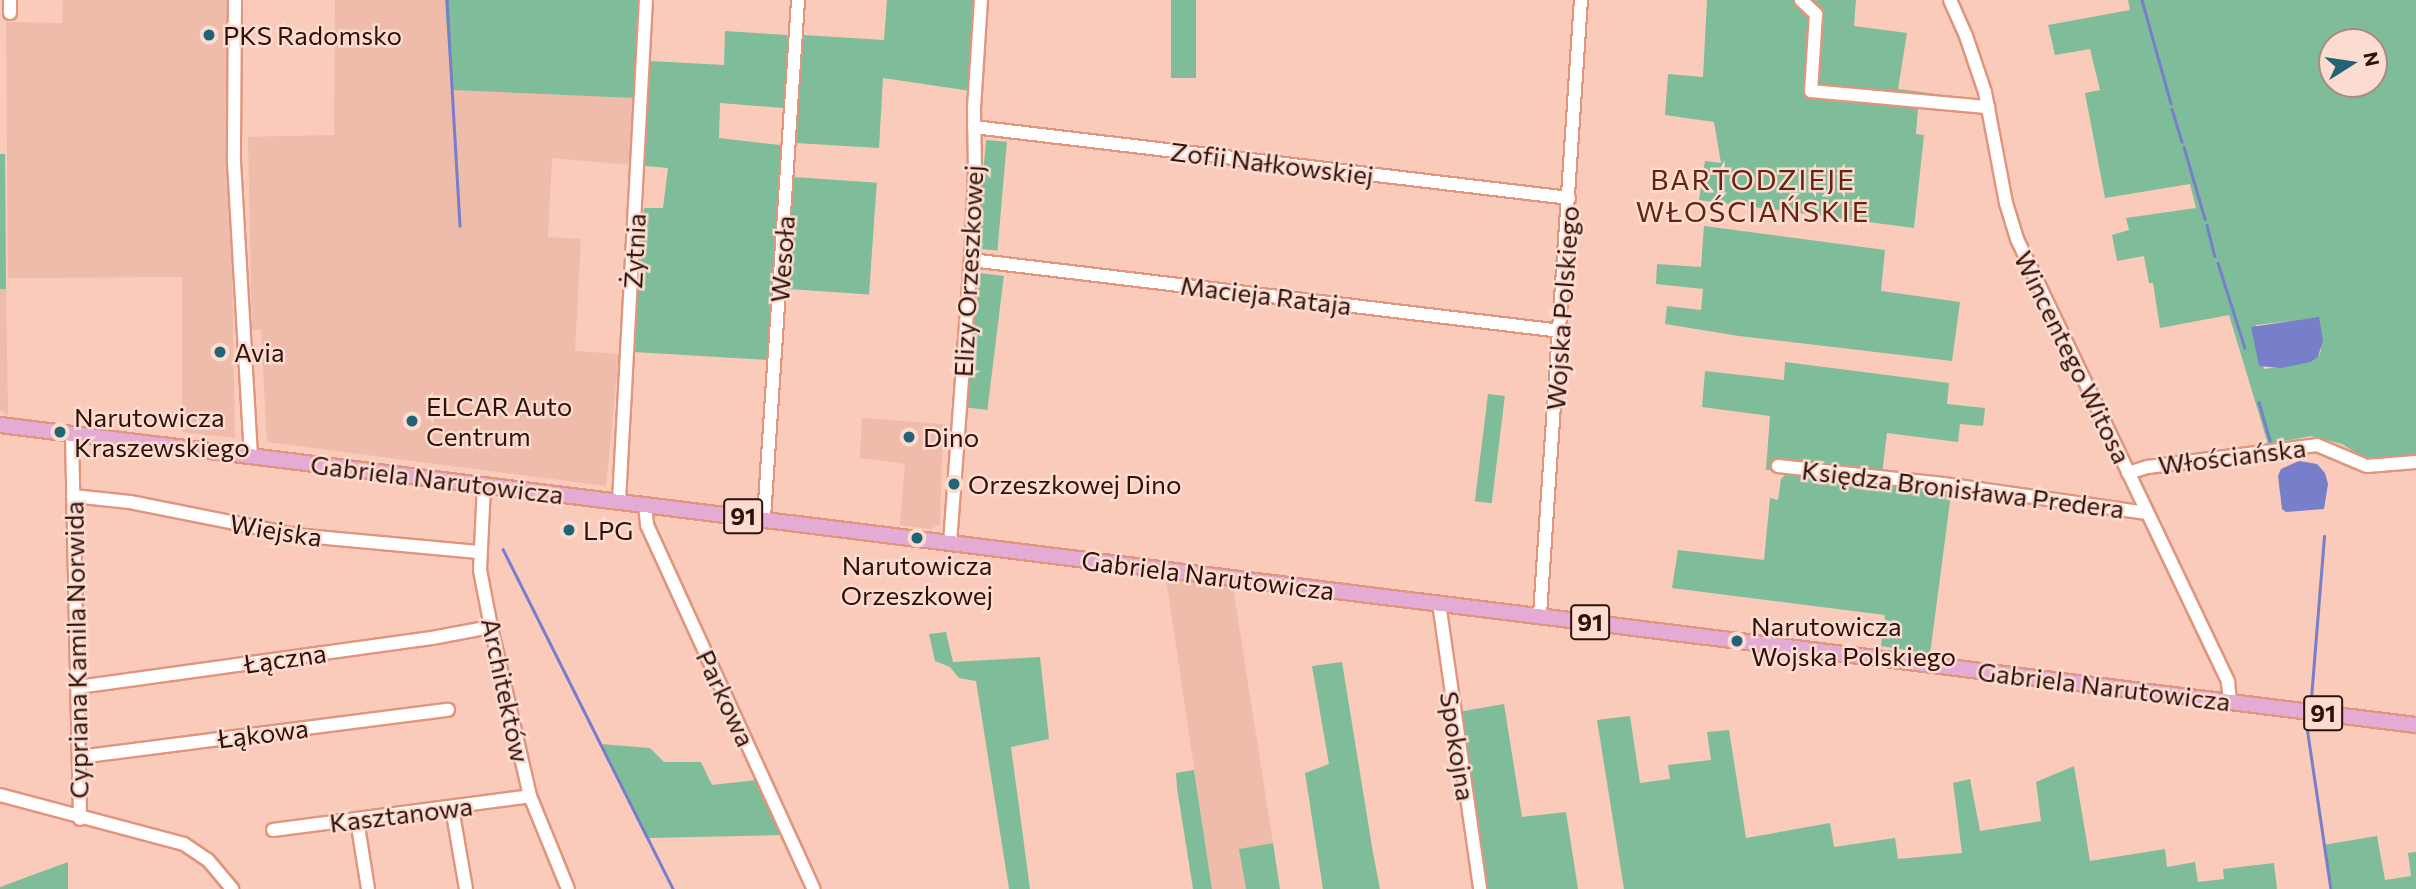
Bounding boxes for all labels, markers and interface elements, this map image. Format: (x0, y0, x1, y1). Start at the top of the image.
place label: PKS Radomsko (223, 19, 402, 51)
marker: PKS Radomsko (201, 27, 217, 43)
north arrow (2318, 28, 2388, 98)
text: N (2359, 50, 2385, 68)
street label: Zofii Nałkowskiej (1168, 135, 1376, 191)
district label: BARTODZIEJE WŁOŚCIAŃSKIE (1637, 162, 1869, 228)
street label: Elizy Orzeszkowej (947, 164, 989, 378)
street label: Wojska Polskiego (1539, 205, 1585, 411)
street label: Żytnia (616, 212, 652, 290)
street label: Wesoła (763, 214, 801, 304)
street label: Wincentego Witosa (2008, 246, 2138, 468)
street label: Macieja Rataja (1179, 269, 1353, 321)
place label: Avia (234, 336, 285, 368)
marker: Avia (212, 344, 228, 360)
place label: ELCAR Auto Centrum (426, 390, 572, 452)
place label: Narutowicza Kraszewskiego (74, 401, 250, 462)
marker: ELCAR Auto Centrum (404, 413, 420, 429)
place label: Dino (923, 421, 979, 453)
marker: Narutowicza Kraszewskiego (52, 424, 68, 440)
marker: Dino (901, 429, 917, 445)
street label: Włościańska (2156, 431, 2308, 481)
street label: Gabriela Narutowicza (309, 448, 565, 510)
street label: Księdza Bronisława Predera (1800, 454, 2126, 524)
place label: Orzeszkowej Dino (968, 468, 1181, 500)
marker: Orzeszkowej Dino (946, 476, 962, 492)
road number: 91 (722, 495, 764, 536)
street label: Cypriana Kamila Norwida (58, 501, 94, 799)
street label: Wiejska (228, 507, 324, 553)
place label: LPG (583, 514, 633, 546)
marker: LPG (561, 522, 577, 538)
marker: Narutowicza Orzeszkowej (909, 530, 925, 546)
street label: Gabriela Narutowicza (1080, 544, 1336, 606)
place label: Narutowicza Orzeszkowej (841, 549, 993, 610)
road number: 91 (1569, 602, 1611, 642)
place label: Narutowicza Wojska Polskiego (1751, 610, 1956, 672)
street label: Architektów (475, 615, 537, 765)
marker: Narutowicza Wojska Polskiego (1729, 633, 1745, 649)
street label: Łączna (242, 637, 328, 679)
street label: Parkowa (690, 645, 762, 751)
street label: Gabriela Narutowicza (1976, 655, 2232, 717)
street label: Spokojna (1434, 689, 1482, 803)
road number: 91 (2302, 692, 2344, 734)
street label: Łąkowa (216, 712, 310, 754)
street label: Kasztanowa (328, 790, 474, 838)

